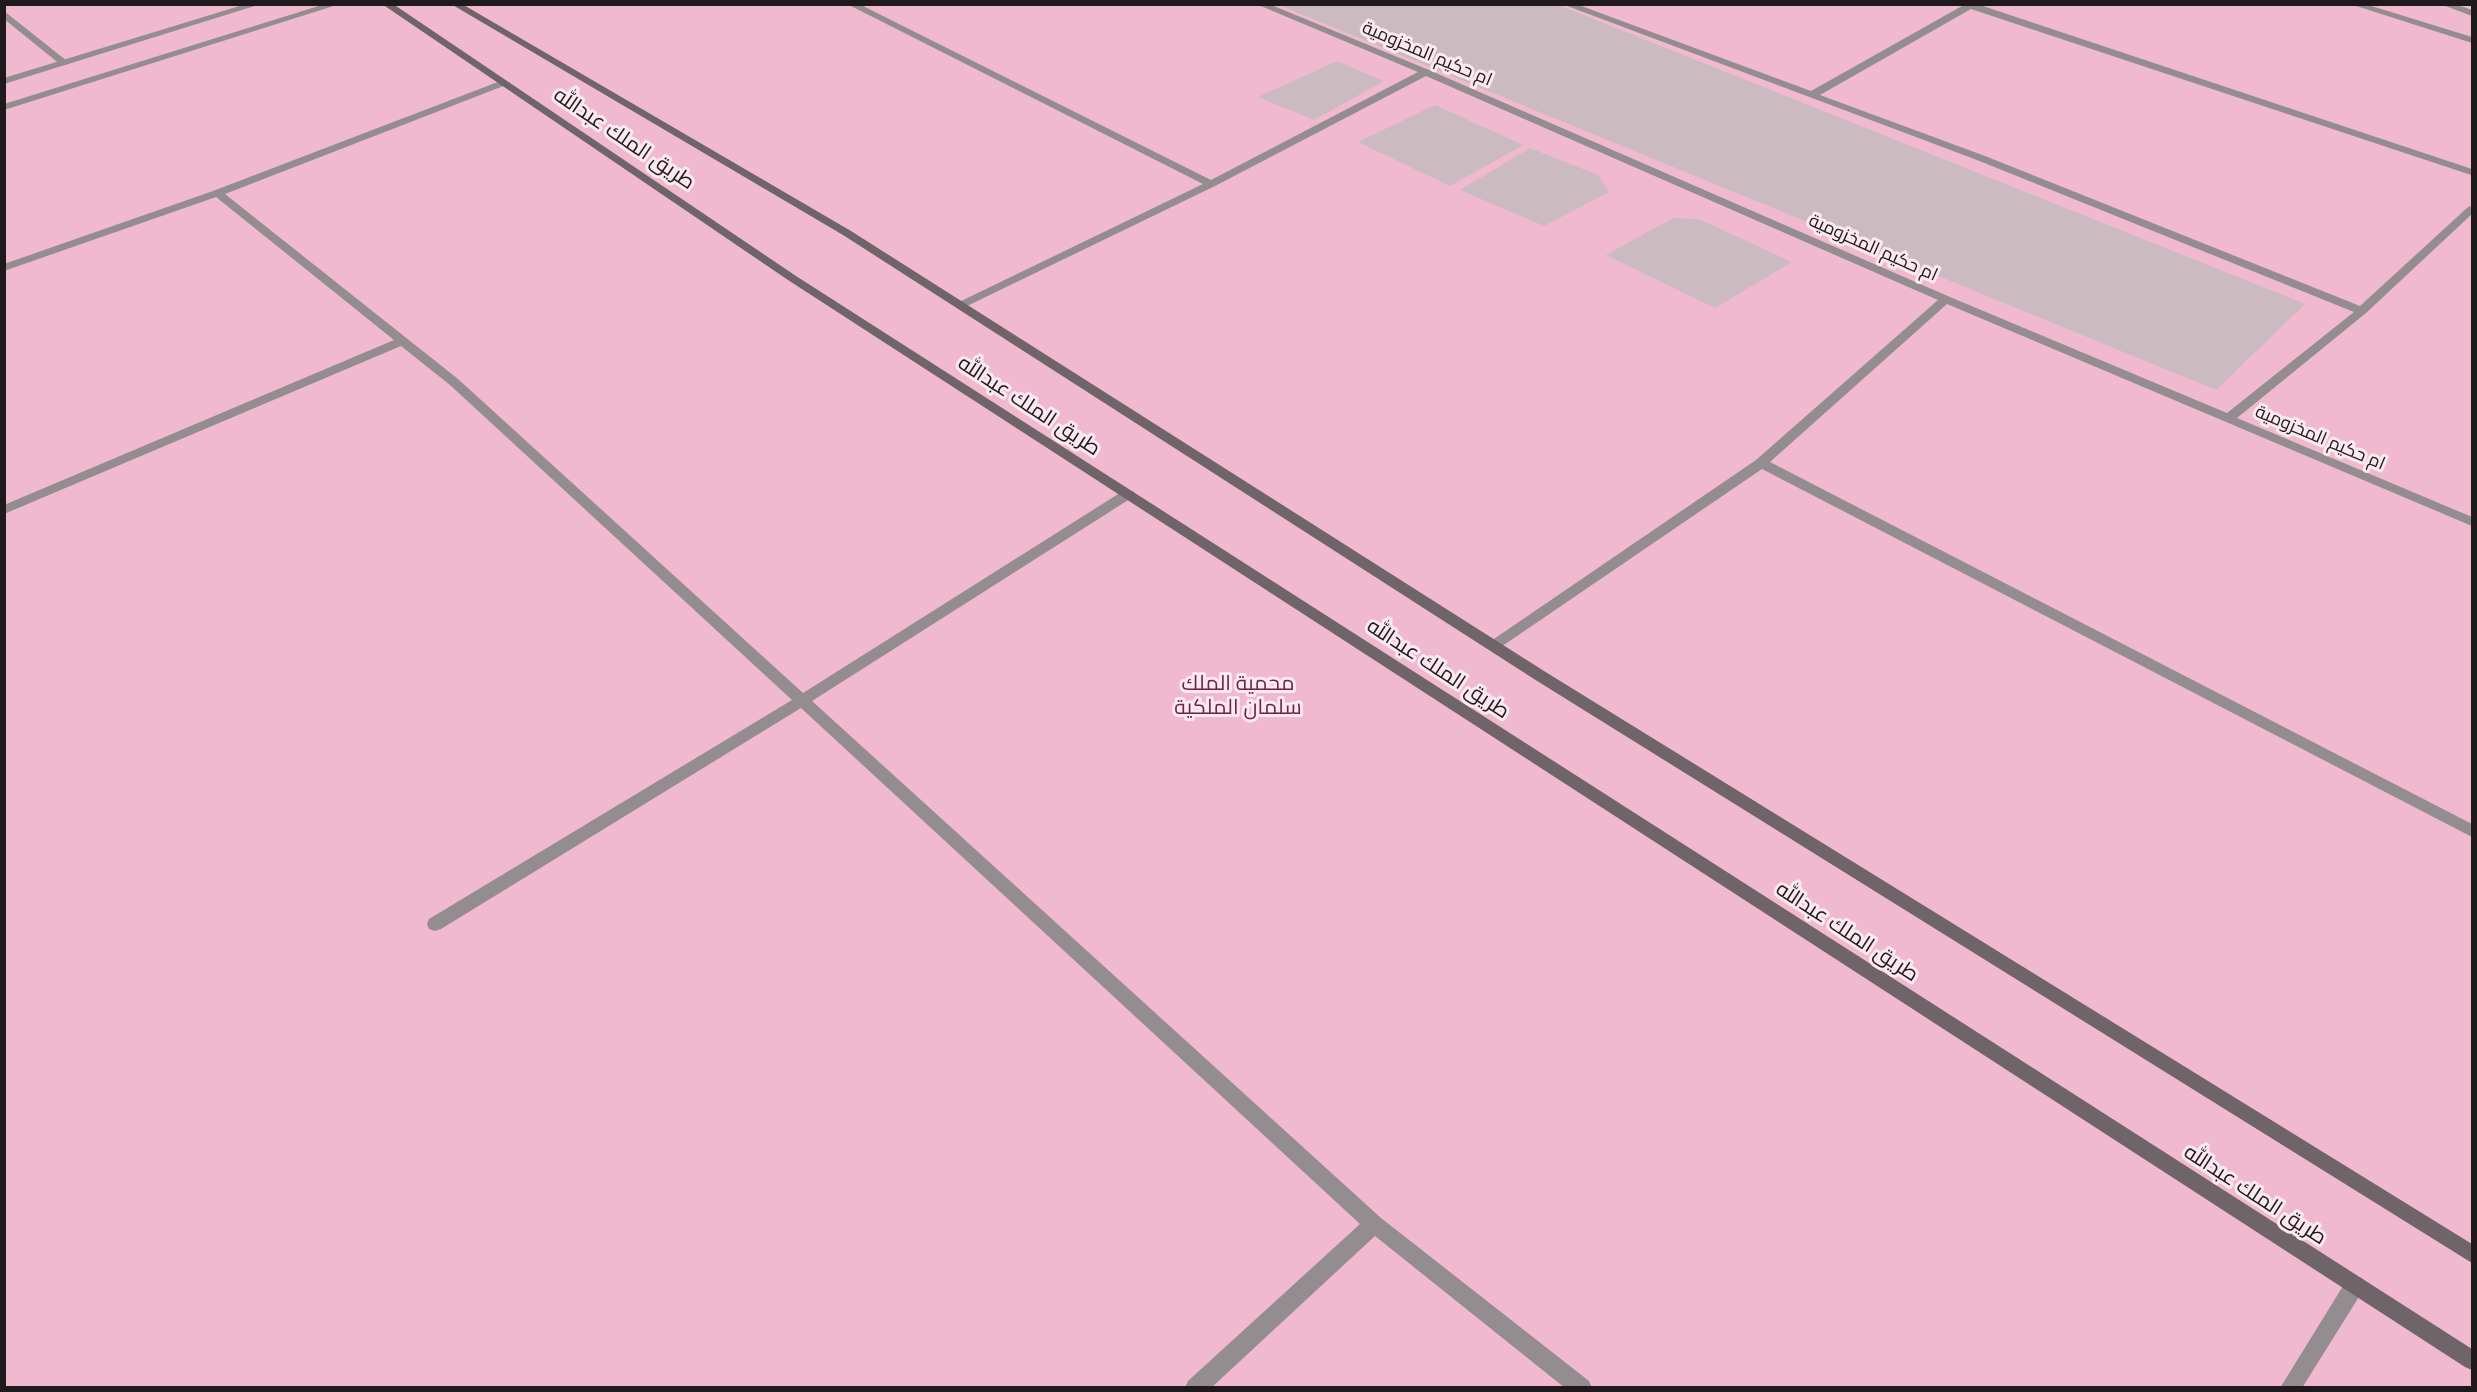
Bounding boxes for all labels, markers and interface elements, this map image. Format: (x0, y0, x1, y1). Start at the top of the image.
street label: ام حكيم المخزومية (1359, 17, 1495, 91)
street label: طريق الملك عبدالله (549, 82, 699, 196)
street label: ام حكيم المخزومية (1805, 210, 1941, 286)
street label: طريق الملك عبدالله (953, 351, 1105, 461)
street label: ام حكيم المخزومية (2252, 401, 2388, 475)
street label: طريق الملك عبدالله (1362, 614, 1514, 724)
park label: محمية الملك سلمان الملكية (1174, 671, 1302, 721)
street label: طريق الملك عبدالله (1771, 877, 1923, 987)
street label: طريق الملك عبدالله (2179, 1140, 2331, 1250)

